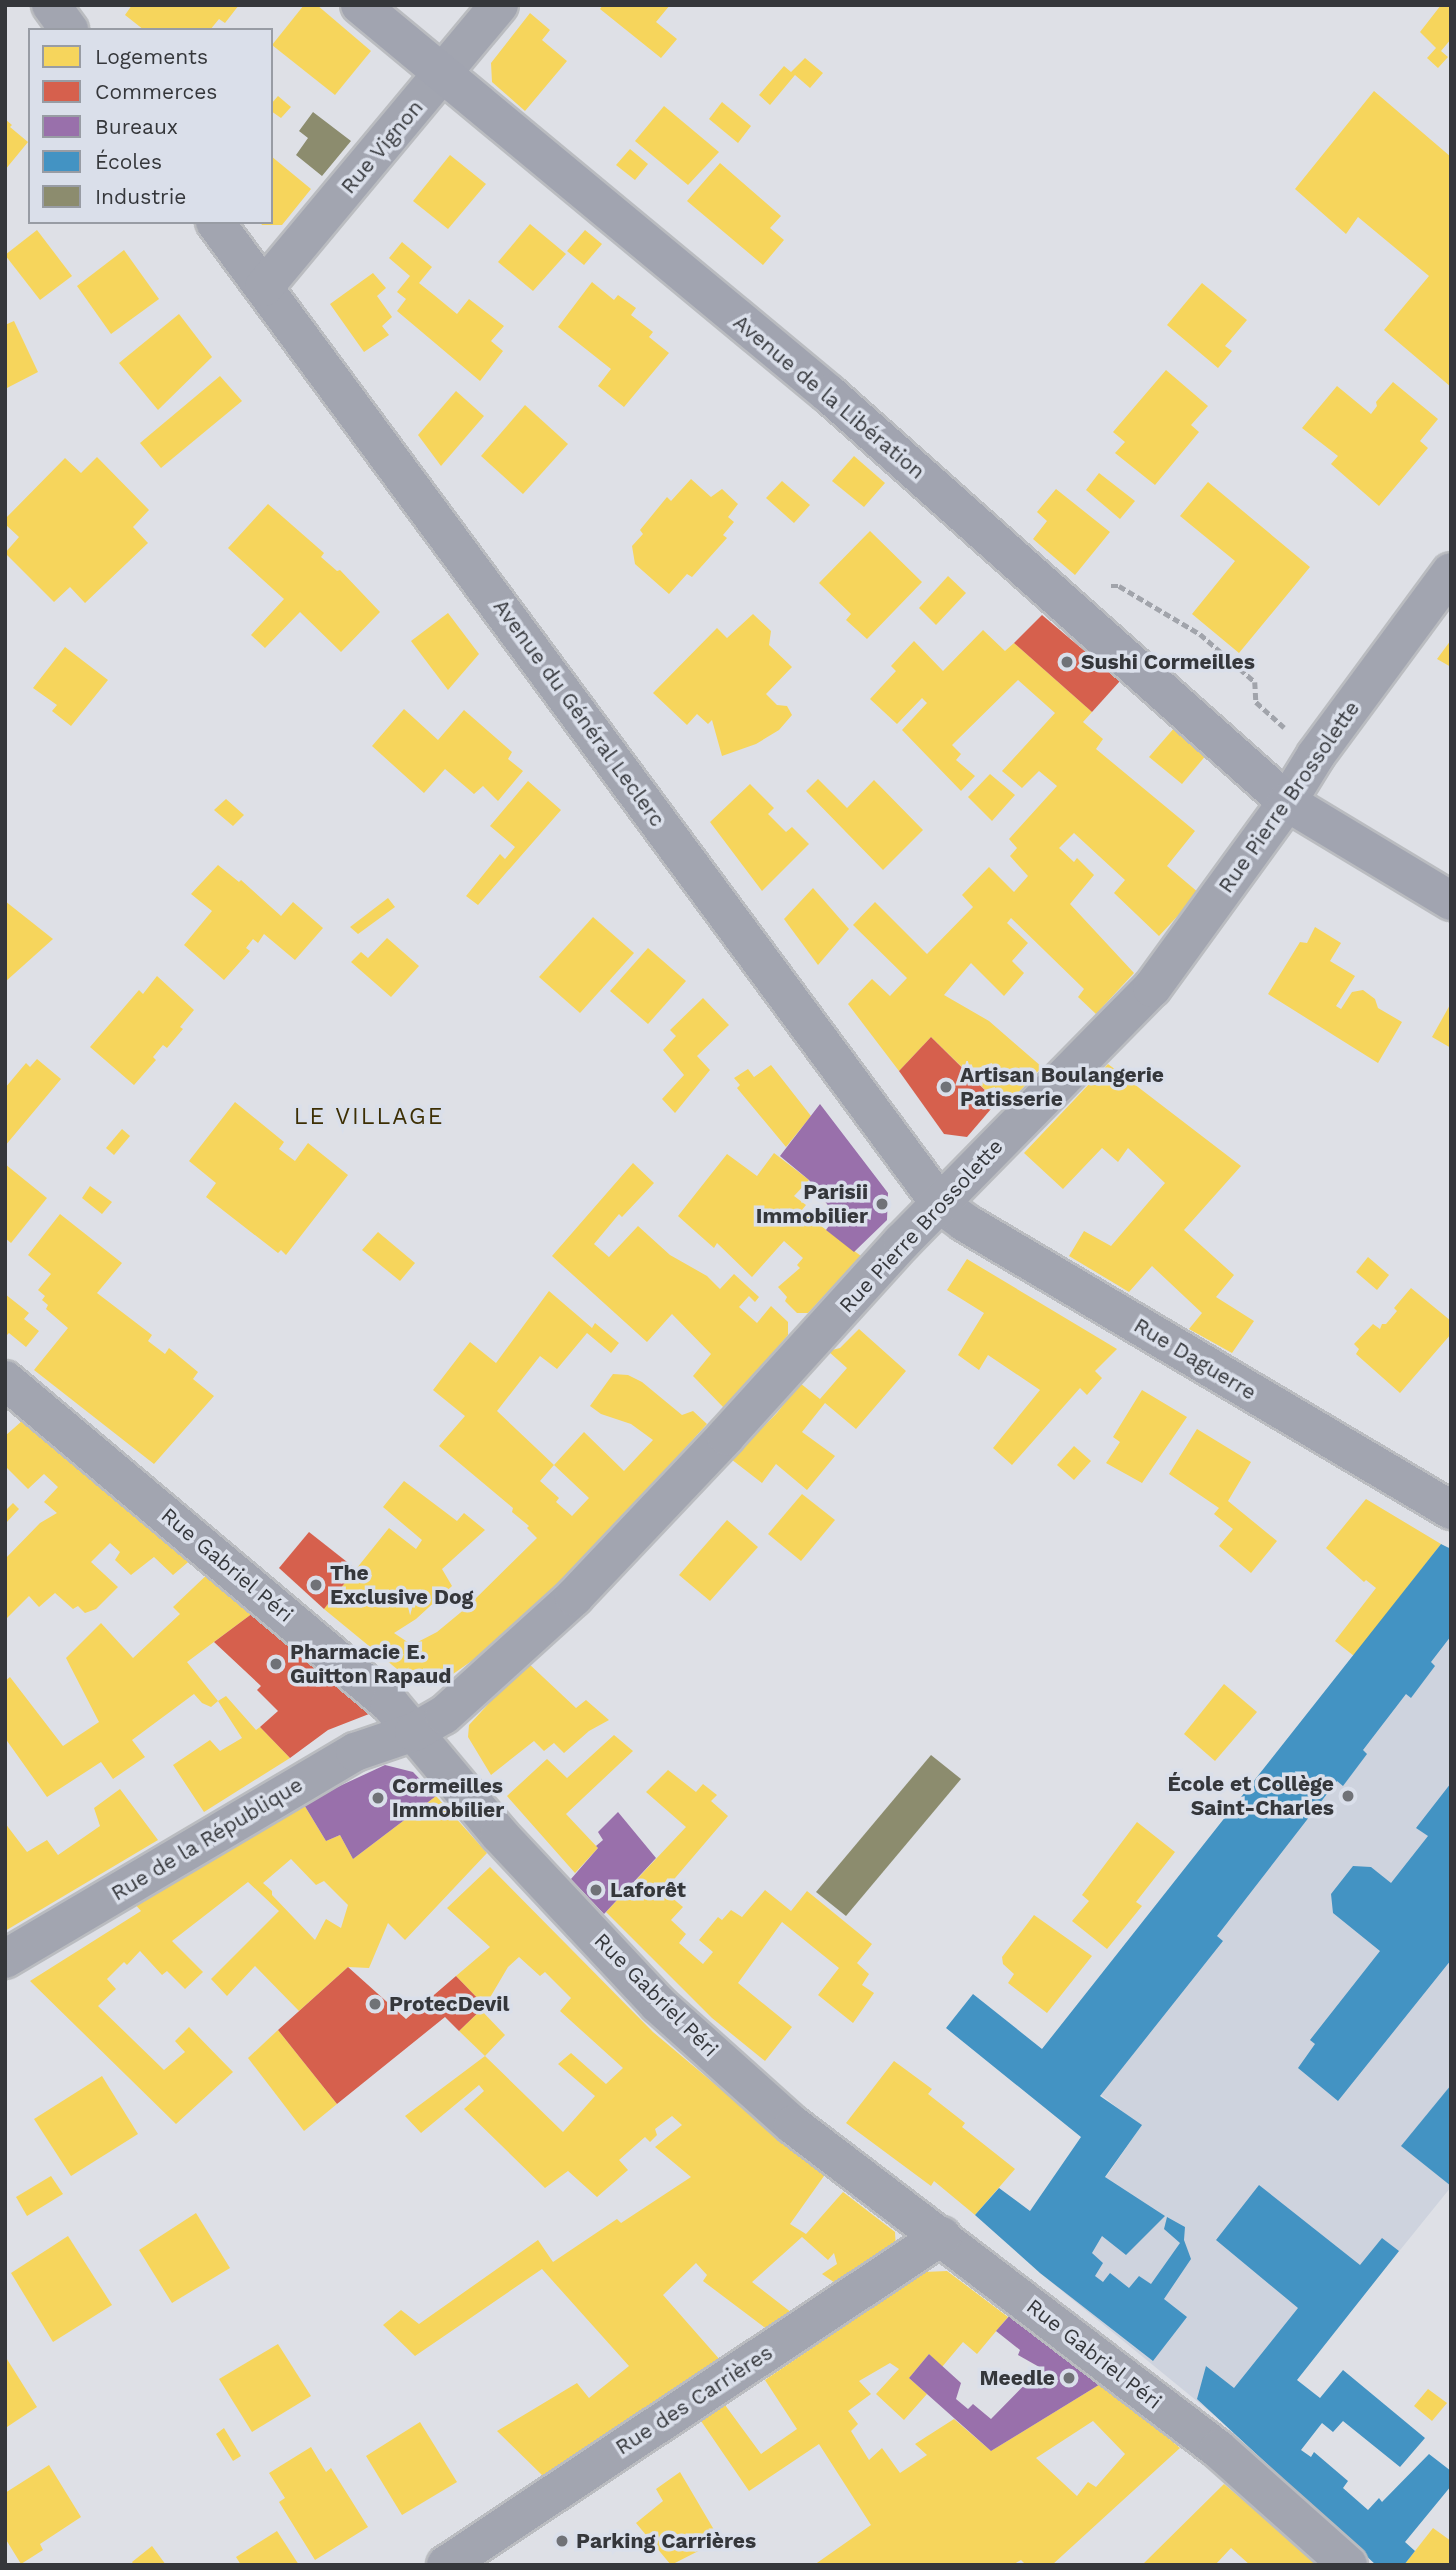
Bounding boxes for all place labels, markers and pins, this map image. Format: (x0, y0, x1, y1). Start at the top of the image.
place label: Sushi Cormeilles (1081, 649, 1255, 675)
marker: Sushi Cormeilles (1059, 654, 1075, 670)
place label: Artisan Boulangerie Patisserie (960, 1062, 1164, 1112)
marker: Artisan Boulangerie Patisserie (938, 1079, 954, 1095)
place label: Parisii Immobilier (756, 1179, 868, 1229)
marker: Parisii Immobilier (874, 1196, 890, 1212)
place label: The Exclusive Dog (330, 1560, 473, 1610)
marker: The Exclusive Dog (308, 1577, 324, 1593)
place label: Pharmacie E. Guitton Rapaud (290, 1639, 451, 1689)
marker: Pharmacie E. Guitton Rapaud (268, 1656, 284, 1672)
place label: École et Collège Saint-Charles (1167, 1771, 1334, 1821)
place label: Cormeilles Immobilier (392, 1773, 504, 1823)
marker: École et Collège Saint-Charles (1340, 1788, 1356, 1804)
marker: Cormeilles Immobilier (370, 1790, 386, 1806)
place label: Laforêt (610, 1877, 686, 1903)
marker: Laforêt (588, 1882, 604, 1898)
place label: ProtecDevil (389, 1991, 509, 2017)
marker: ProtecDevil (367, 1996, 383, 2012)
place label: Meedle (979, 2365, 1055, 2391)
marker: Meedle (1061, 2370, 1077, 2386)
place label: Parking Carrières (576, 2528, 756, 2554)
marker: Parking Carrières (554, 2533, 570, 2549)

